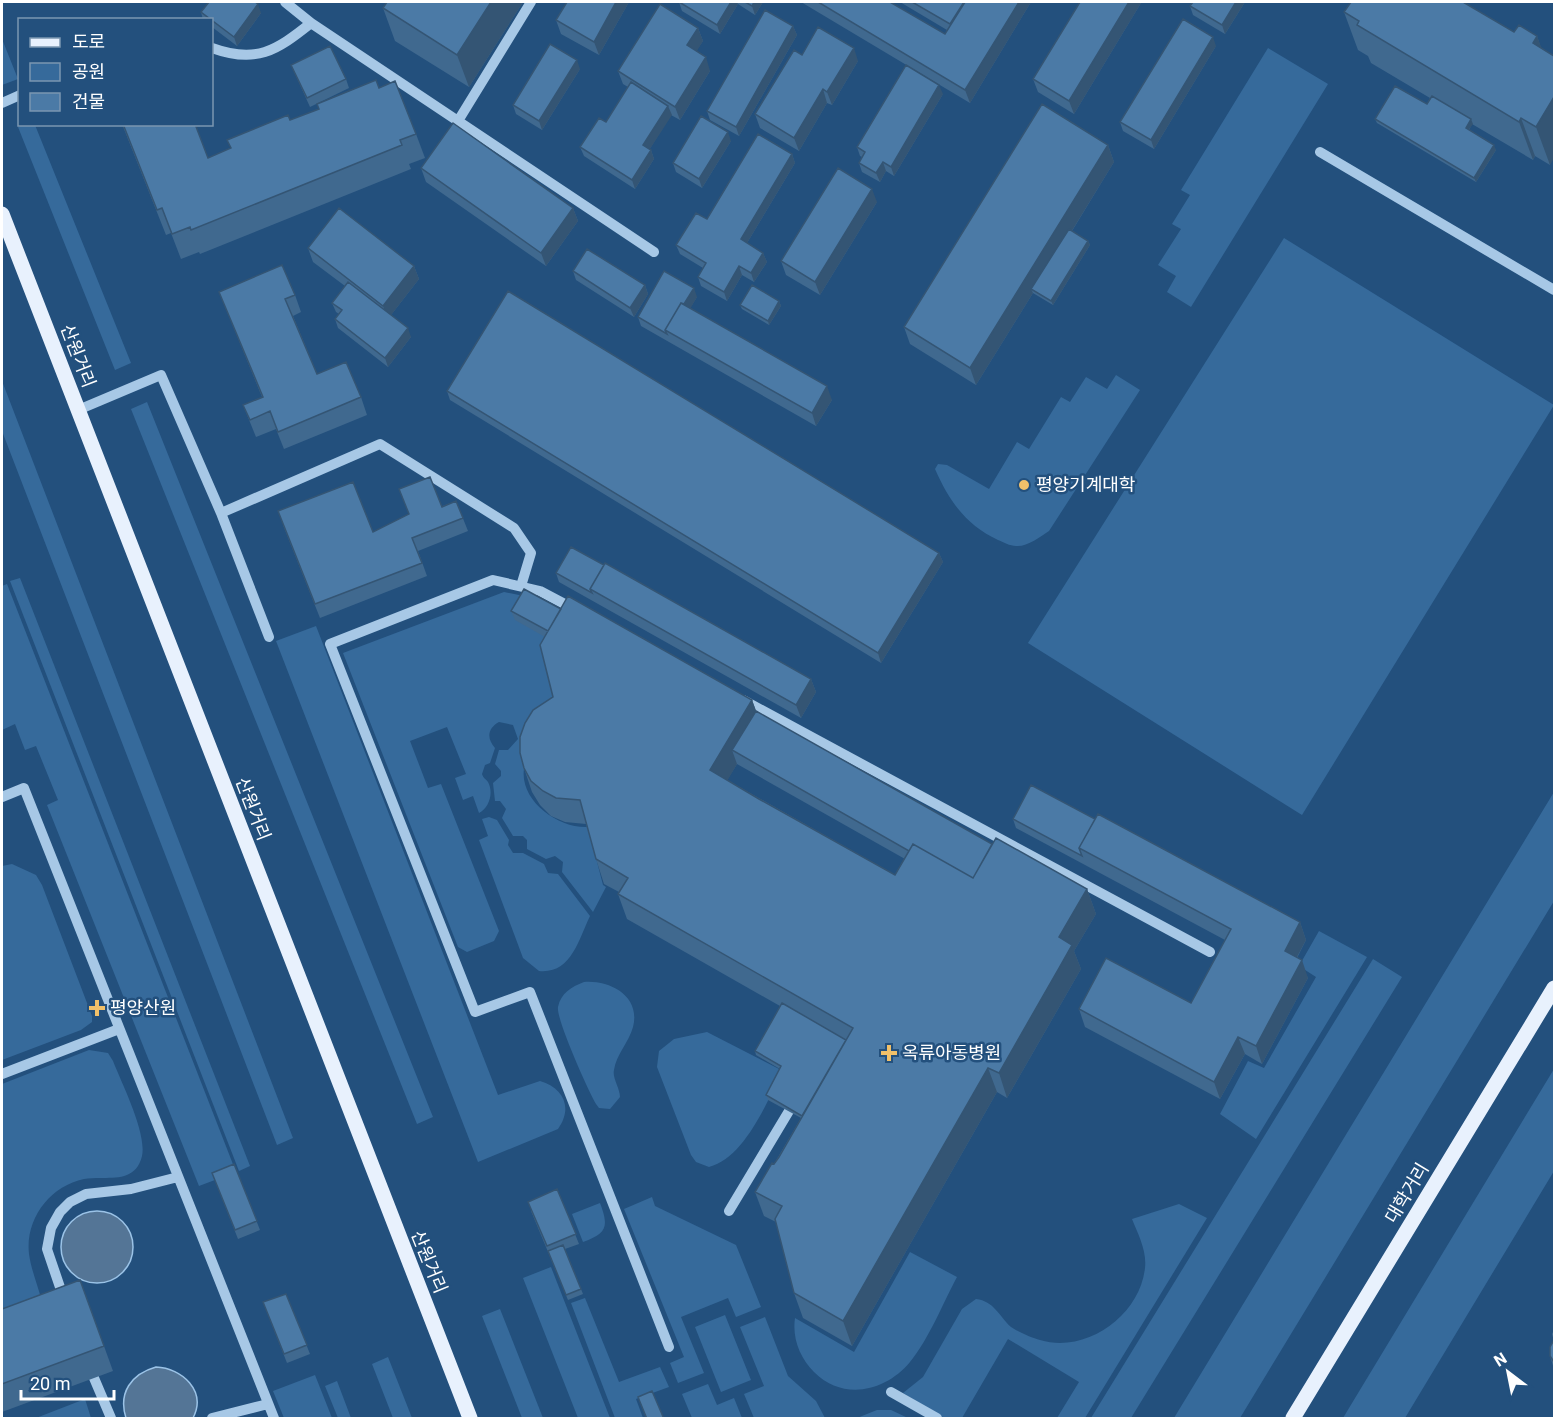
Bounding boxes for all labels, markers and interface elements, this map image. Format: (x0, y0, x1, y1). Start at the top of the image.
legend (18, 18, 213, 126)
text: 도로 (72, 31, 105, 52)
text: 공원 (72, 61, 105, 82)
text: 건물 (72, 91, 105, 112)
street label: 산원거리 (57, 321, 100, 391)
place label: 평양기계대학 (1036, 474, 1135, 495)
marker: 평양기계대학 (1017, 478, 1031, 492)
street label: 산원거리 (232, 774, 275, 844)
place label: 평양산원 (110, 997, 176, 1018)
marker: 평양산원 (88, 999, 106, 1017)
place label: 옥류아동병원 (902, 1042, 1001, 1063)
marker: 옥류아동병원 (880, 1044, 898, 1062)
street label: 대학거리 (1381, 1159, 1433, 1227)
street label: 산원거리 (407, 1227, 452, 1296)
north arrow (1478, 1342, 1538, 1402)
text: N (1490, 1349, 1510, 1371)
scale bar (21, 1363, 114, 1401)
text: 20 m (30, 1373, 70, 1394)

